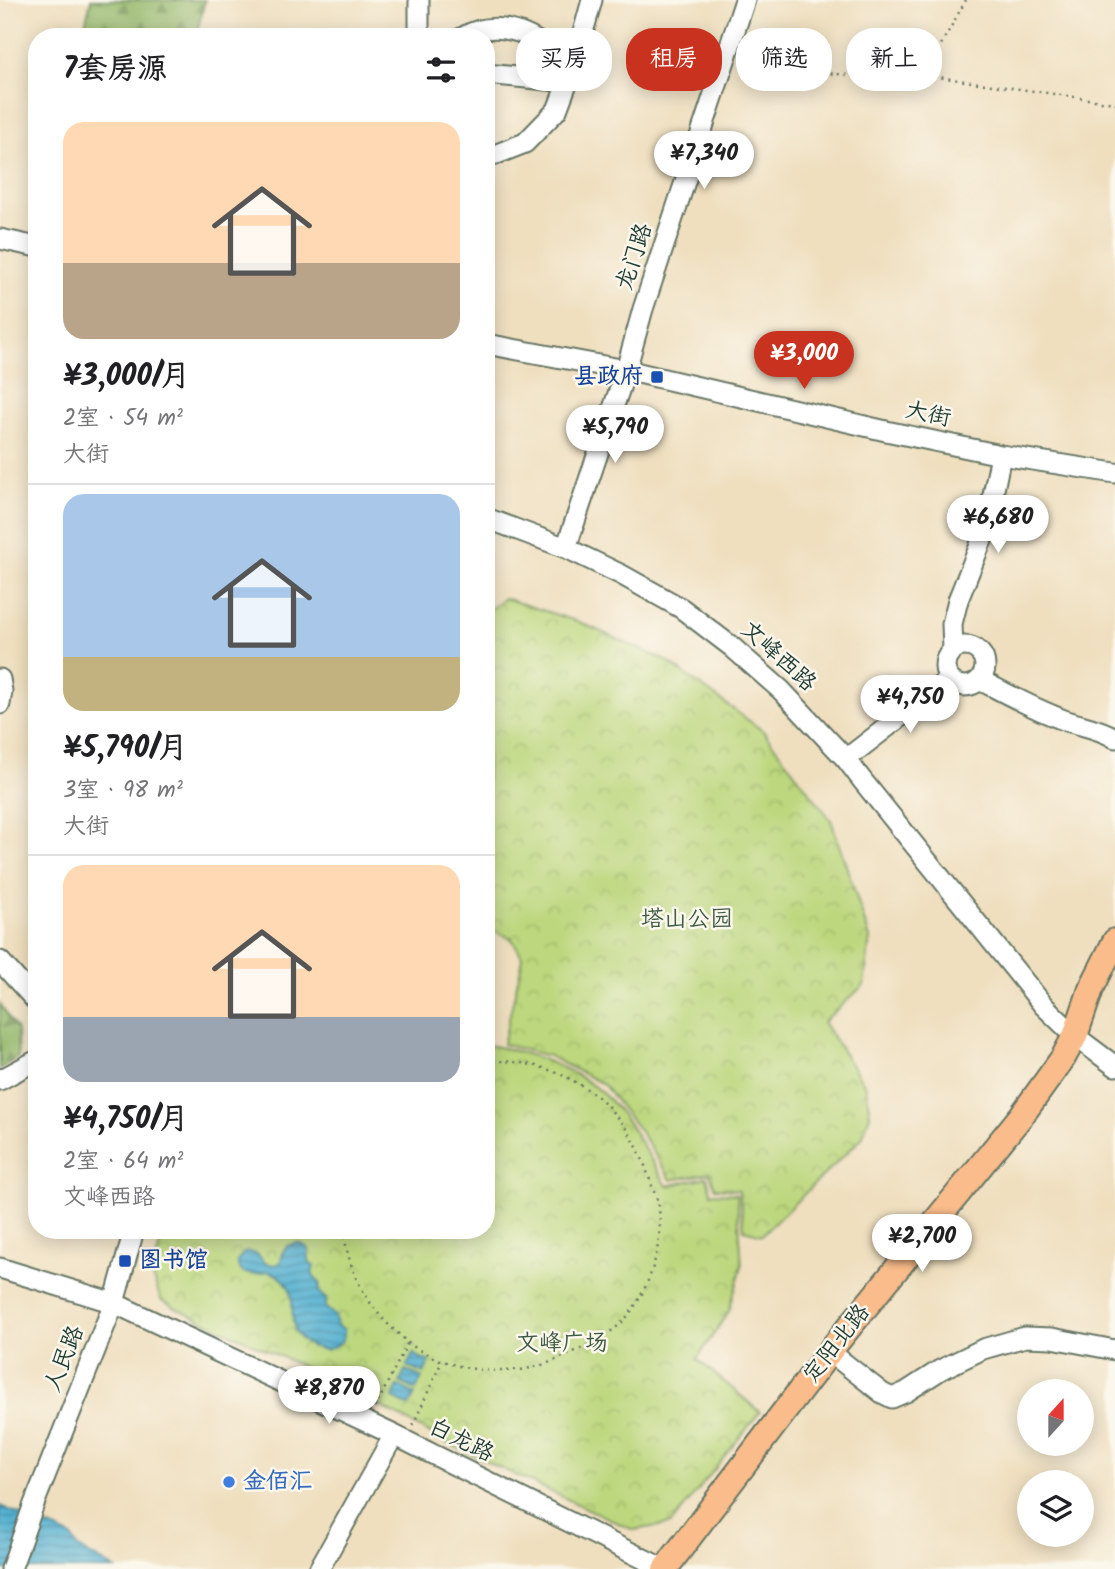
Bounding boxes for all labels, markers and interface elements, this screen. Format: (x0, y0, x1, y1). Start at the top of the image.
chip: 买房 (516, 28, 612, 91)
chip: 租房 (626, 28, 722, 91)
chip: 筛选 (736, 28, 832, 91)
chip: 新上 (846, 28, 942, 91)
text: 7套房源 (63, 46, 167, 94)
icon: filters (422, 51, 460, 89)
pin: ¥7,340 (647, 132, 761, 191)
text: ¥7,340 (670, 136, 738, 172)
icon: home (199, 168, 325, 294)
street label: 龙门路 (607, 219, 663, 295)
pin: ¥3,000 (747, 332, 861, 391)
text: ¥3,000 (770, 336, 838, 372)
text: ¥3,000/月 (63, 353, 190, 401)
place label: 县政府 (574, 359, 643, 395)
marker: 县政府 (649, 369, 665, 385)
street label: 大街 (902, 393, 954, 437)
text: 2室 · 54 m² (63, 401, 183, 437)
pin: ¥5,790 (558, 406, 672, 465)
text: ¥5,790 (582, 410, 648, 446)
text: 大街 (63, 437, 109, 473)
pin: ¥6,680 (941, 496, 1055, 555)
text: ¥6,680 (963, 500, 1033, 536)
icon: home (199, 540, 325, 666)
street label: 文峰西路 (732, 613, 824, 701)
pin: ¥4,750 (853, 676, 967, 735)
text: ¥4,750 (877, 680, 944, 716)
text: ¥5,790/月 (63, 725, 188, 773)
text: 3室 · 98 m² (63, 773, 183, 809)
text: 大街 (63, 809, 109, 845)
park label: 塔山公园 (641, 902, 733, 938)
icon: home (199, 911, 325, 1037)
text: ¥4,750/月 (63, 1096, 189, 1144)
text: 2室 · 64 m² (63, 1144, 183, 1180)
text: 文峰西路 (63, 1180, 155, 1216)
pin: ¥2,700 (865, 1214, 979, 1274)
text: ¥2,700 (888, 1219, 956, 1255)
place label: 图书馆 (139, 1243, 208, 1279)
marker: 图书馆 (117, 1253, 133, 1269)
street label: 定阳北路 (794, 1297, 880, 1391)
street label: 人民路 (35, 1320, 95, 1398)
park label: 文峰广场 (516, 1326, 608, 1362)
pin: ¥8,870 (272, 1366, 386, 1426)
text: ¥8,870 (294, 1371, 364, 1407)
north arrow (1017, 1379, 1094, 1456)
map controls (1017, 1379, 1094, 1547)
street label: 白龙路 (422, 1410, 500, 1472)
place label: 金佰汇 (243, 1464, 312, 1500)
button: layers (1017, 1470, 1094, 1547)
marker: 金佰汇 (221, 1474, 237, 1490)

